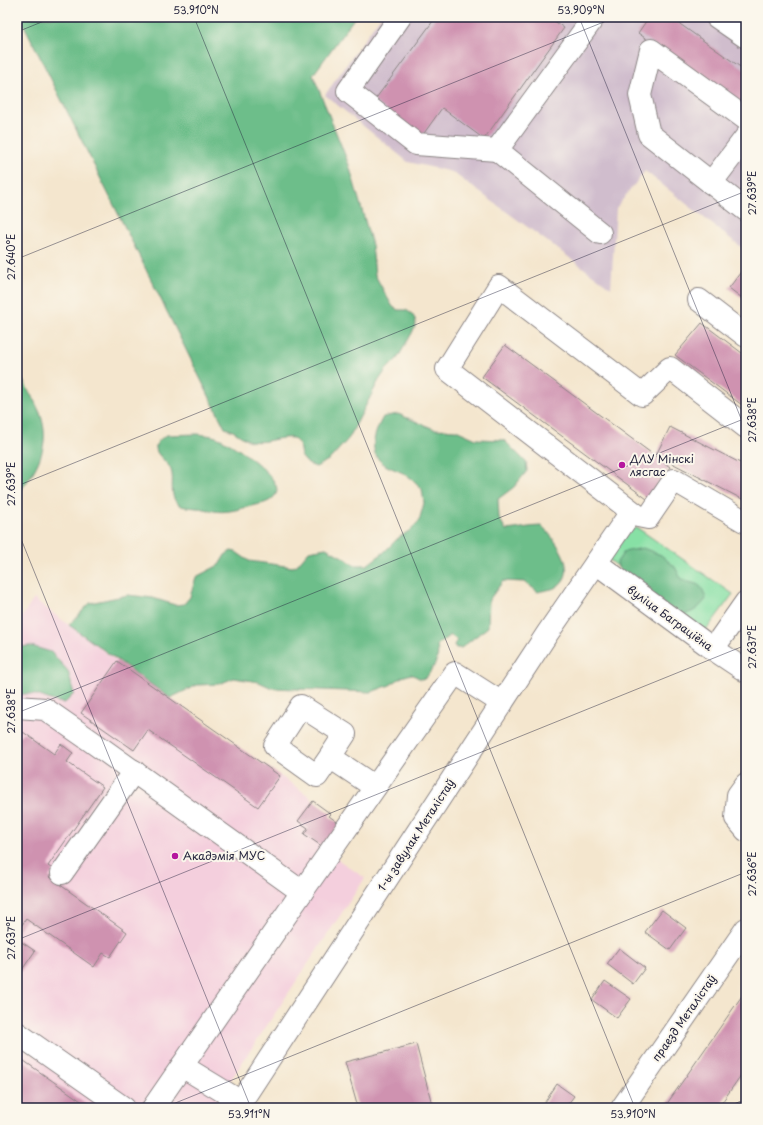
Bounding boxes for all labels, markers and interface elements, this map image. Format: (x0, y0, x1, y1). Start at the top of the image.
text: 53.910°N (173, 2, 219, 17)
text: 53.909°N (557, 2, 605, 17)
text: 27.639°E (744, 171, 759, 215)
text: 27.640°E (3, 234, 18, 280)
text: 27.638°E (744, 397, 759, 443)
place label: ДЛУ Мінскі лясгас (629, 450, 694, 480)
marker: ДЛУ Мінскі лясгас (617, 460, 627, 470)
text: 27.639°E (3, 462, 18, 506)
street label: вуліца Баграціёна (624, 581, 717, 655)
text: 27.637°E (744, 625, 759, 669)
text: 27.638°E (3, 688, 18, 734)
street label: 1-ы завулак Металістаў (373, 775, 458, 894)
place label: Акадэмія МУС (183, 847, 265, 864)
marker: Акадэмія МУС (170, 851, 180, 861)
text: 27.636°E (744, 851, 759, 897)
text: 27.637°E (3, 916, 18, 960)
street label: праезд Металістаў (647, 971, 720, 1065)
text: 53.911°N (228, 1106, 270, 1121)
text: 53.910°N (610, 1106, 656, 1121)

